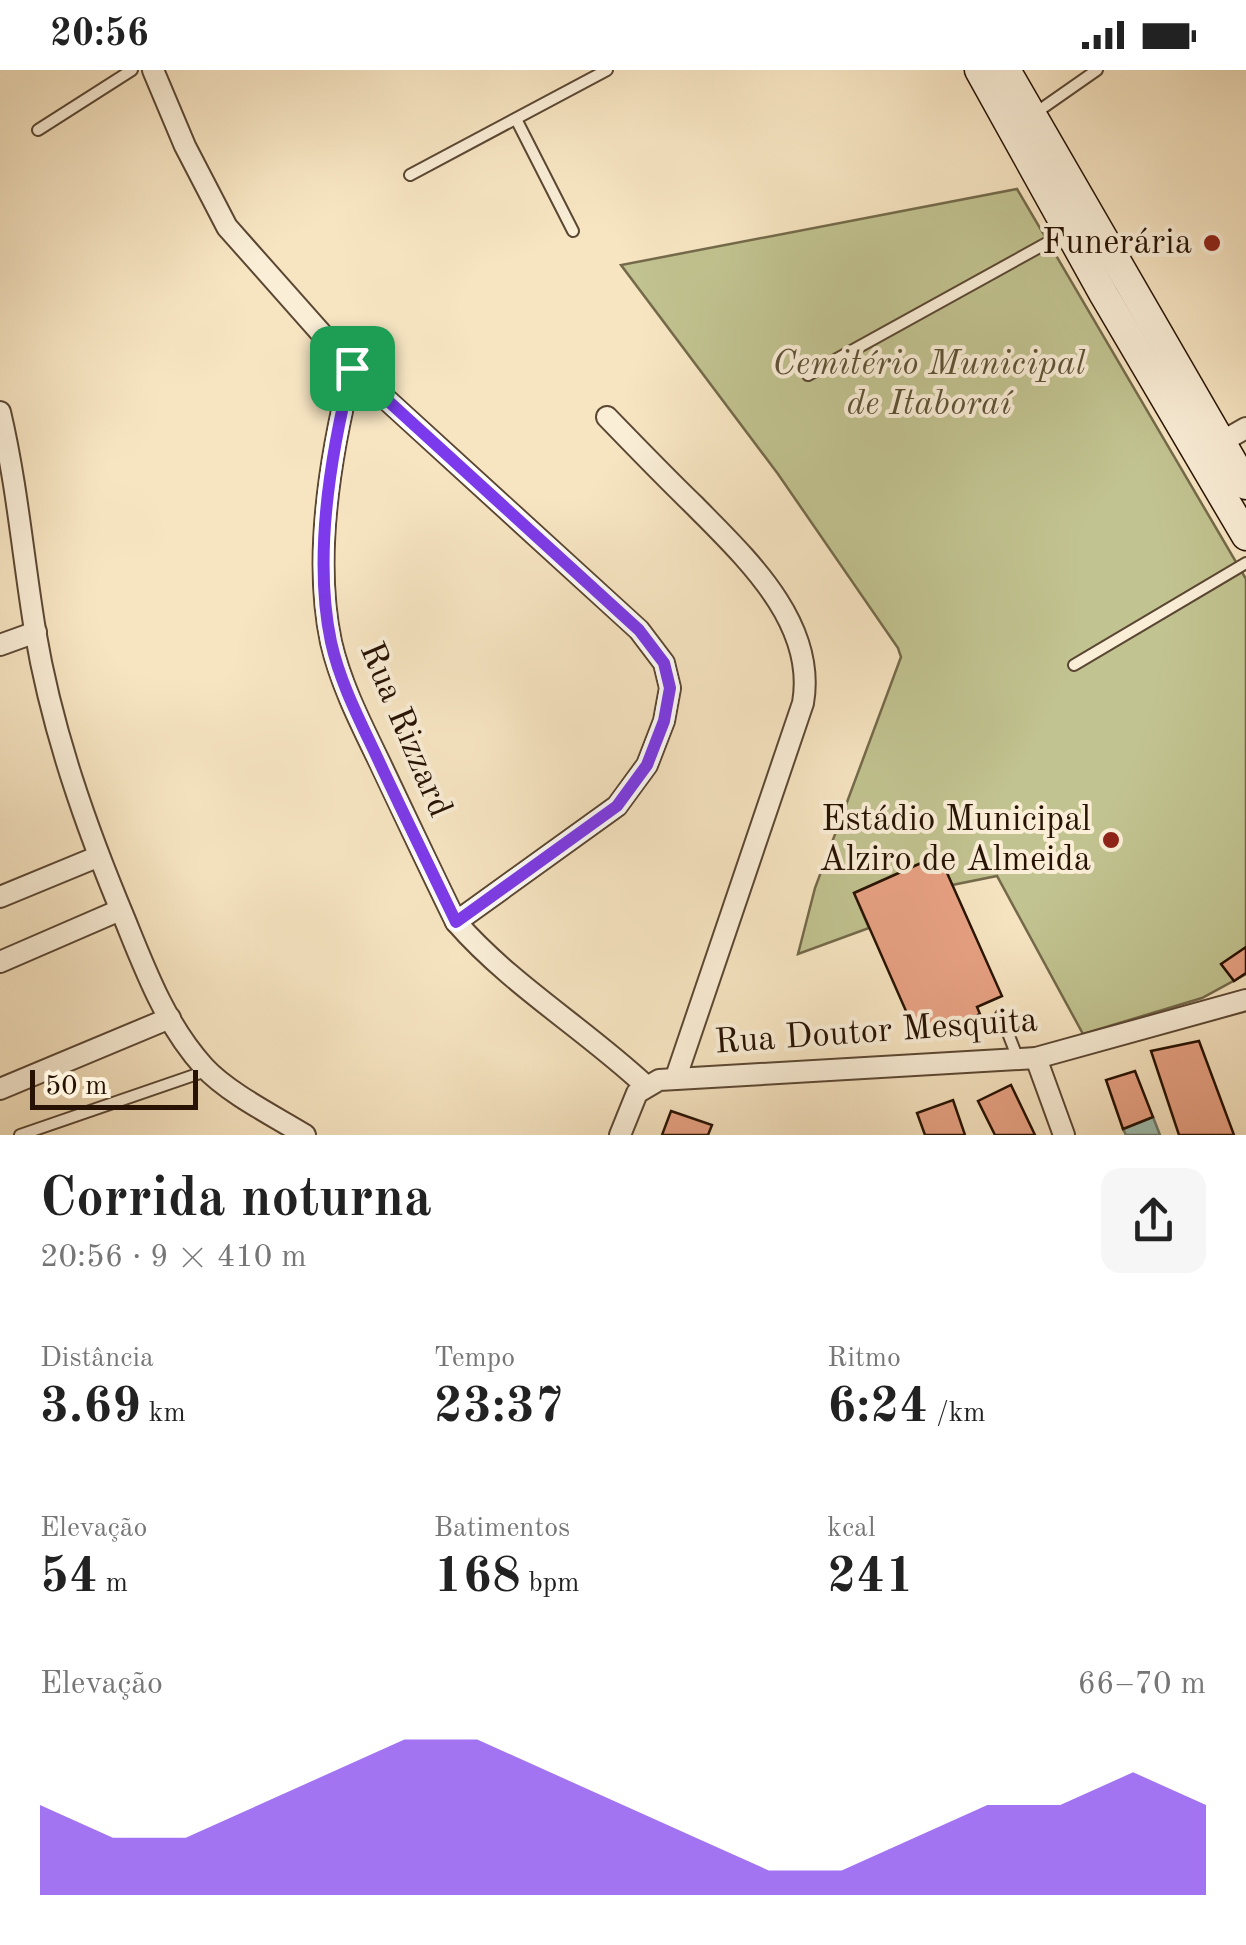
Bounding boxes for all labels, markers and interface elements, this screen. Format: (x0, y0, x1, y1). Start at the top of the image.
text: 20:56 (50, 16, 149, 54)
place label: Funerária (1042, 226, 1192, 261)
marker: Funerária (1201, 232, 1223, 254)
pin (310, 326, 395, 411)
icon: arrive (325, 341, 380, 396)
park label: Cemitério Municipal de Itaboraí (772, 347, 1086, 422)
street label: Rua Rizzard (353, 638, 457, 822)
place label: Estádio Municipal Alziro de Almeida (819, 803, 1091, 878)
marker: Estádio Municipal Alziro de Almeida (1100, 829, 1122, 851)
street label: Rua Doutor Mesquita (713, 1003, 1039, 1061)
scale bar (30, 1065, 198, 1110)
text: 50 m (45, 1073, 108, 1101)
button: share (1101, 1168, 1206, 1273)
text: Corrida noturna (40, 1173, 432, 1228)
text: 20:56 · 9 × 410 m (40, 1242, 307, 1274)
text: Distância (40, 1345, 154, 1373)
text: Tempo (434, 1345, 515, 1373)
text: Ritmo (827, 1345, 901, 1373)
text: 3.69 (40, 1383, 141, 1433)
text: 23:37 (434, 1383, 564, 1433)
text: 6:24 (827, 1383, 928, 1433)
text: km (141, 1400, 186, 1428)
text: /km (928, 1400, 986, 1428)
text: Elevação (40, 1515, 147, 1543)
text: Batimentos (434, 1515, 570, 1543)
text: kcal (827, 1515, 876, 1543)
text: 54 (40, 1553, 98, 1603)
text: 168 (434, 1553, 521, 1603)
text: 241 (827, 1553, 914, 1603)
text: m (98, 1570, 128, 1598)
text: bpm (521, 1570, 580, 1598)
text: Elevação (40, 1669, 163, 1701)
text: 66–70 m (1078, 1669, 1206, 1701)

